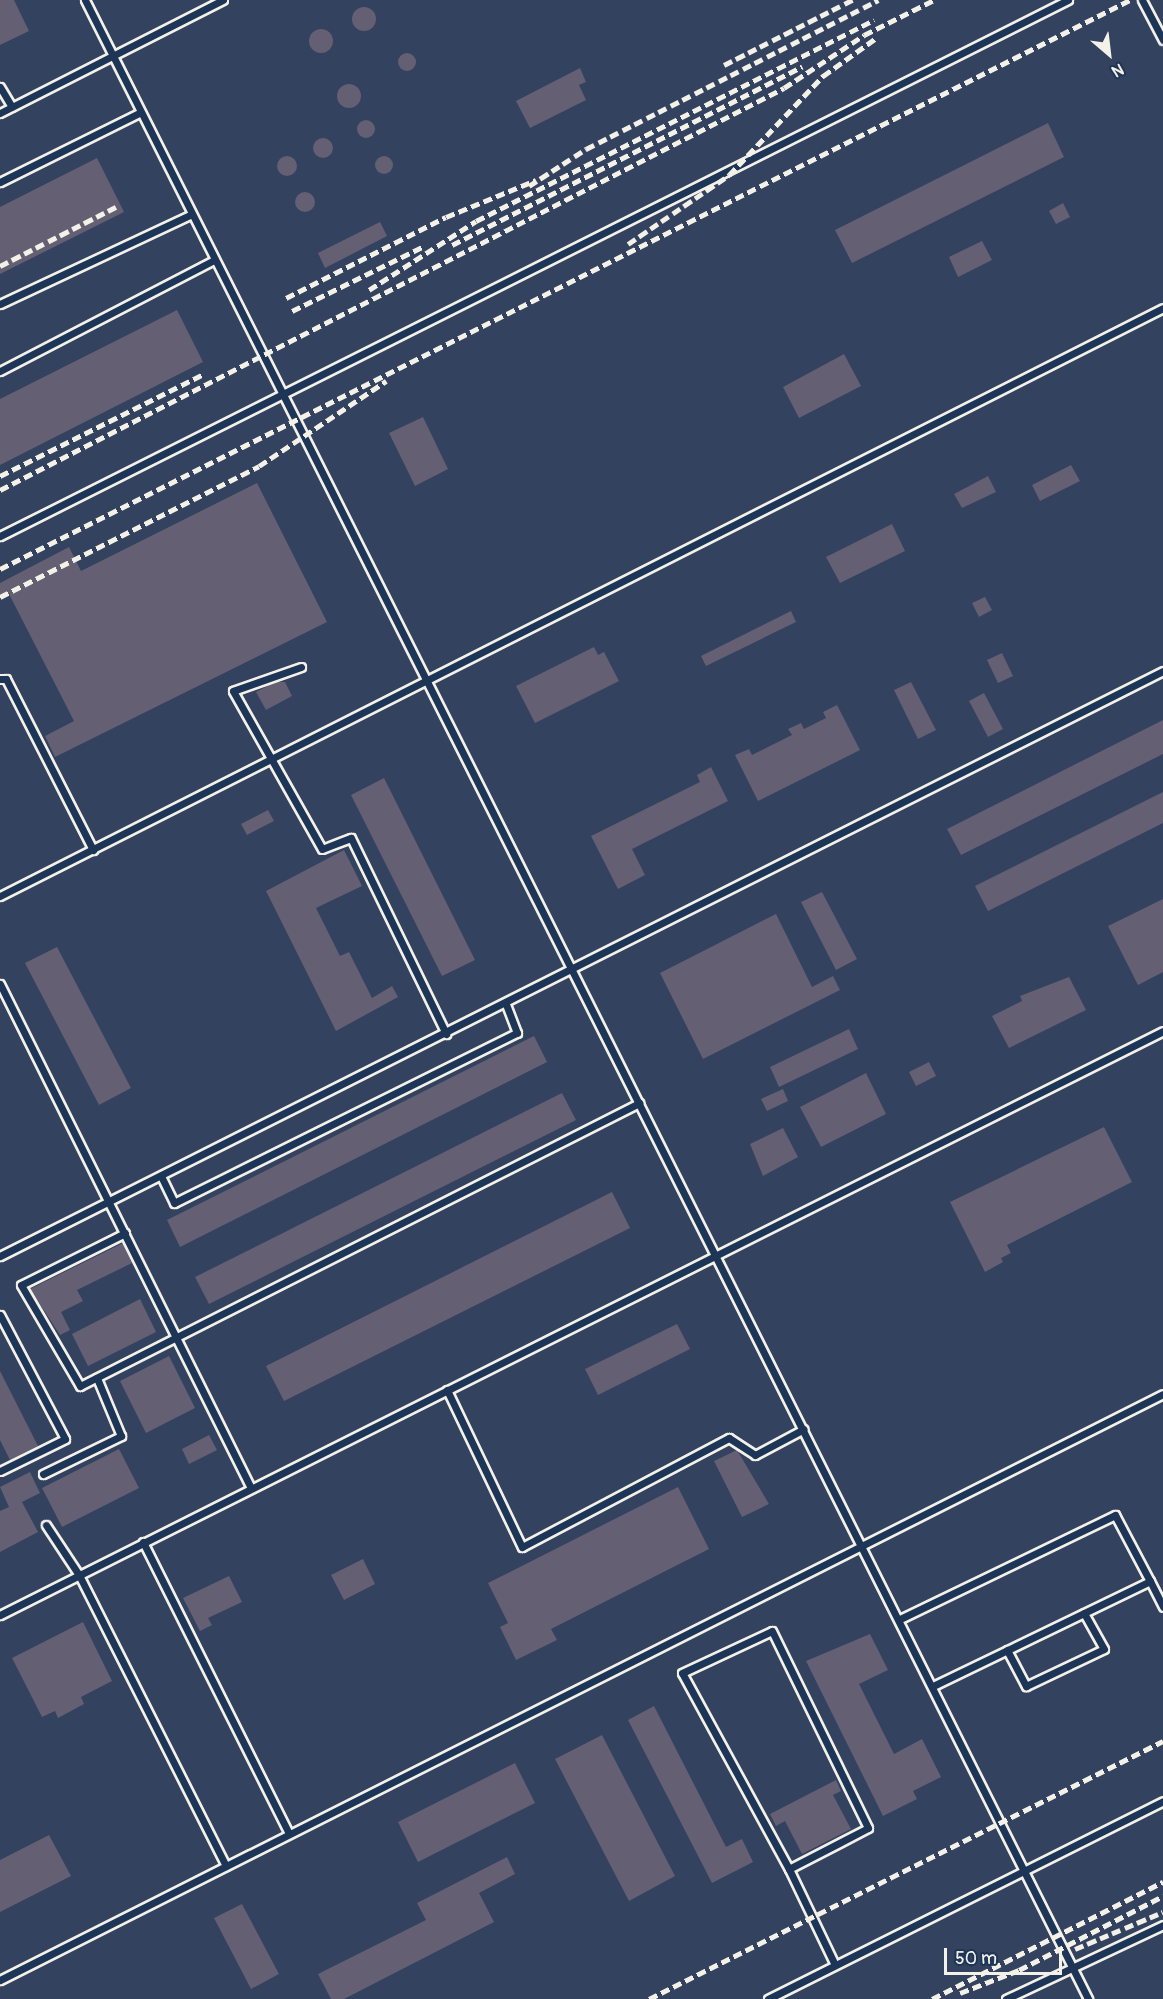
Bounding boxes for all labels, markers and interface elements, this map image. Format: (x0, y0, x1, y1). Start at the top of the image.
north arrow (1079, 24, 1139, 84)
text: N (1108, 59, 1127, 81)
scale bar (947, 1936, 1066, 1974)
text: 50 m (955, 1947, 997, 1970)

